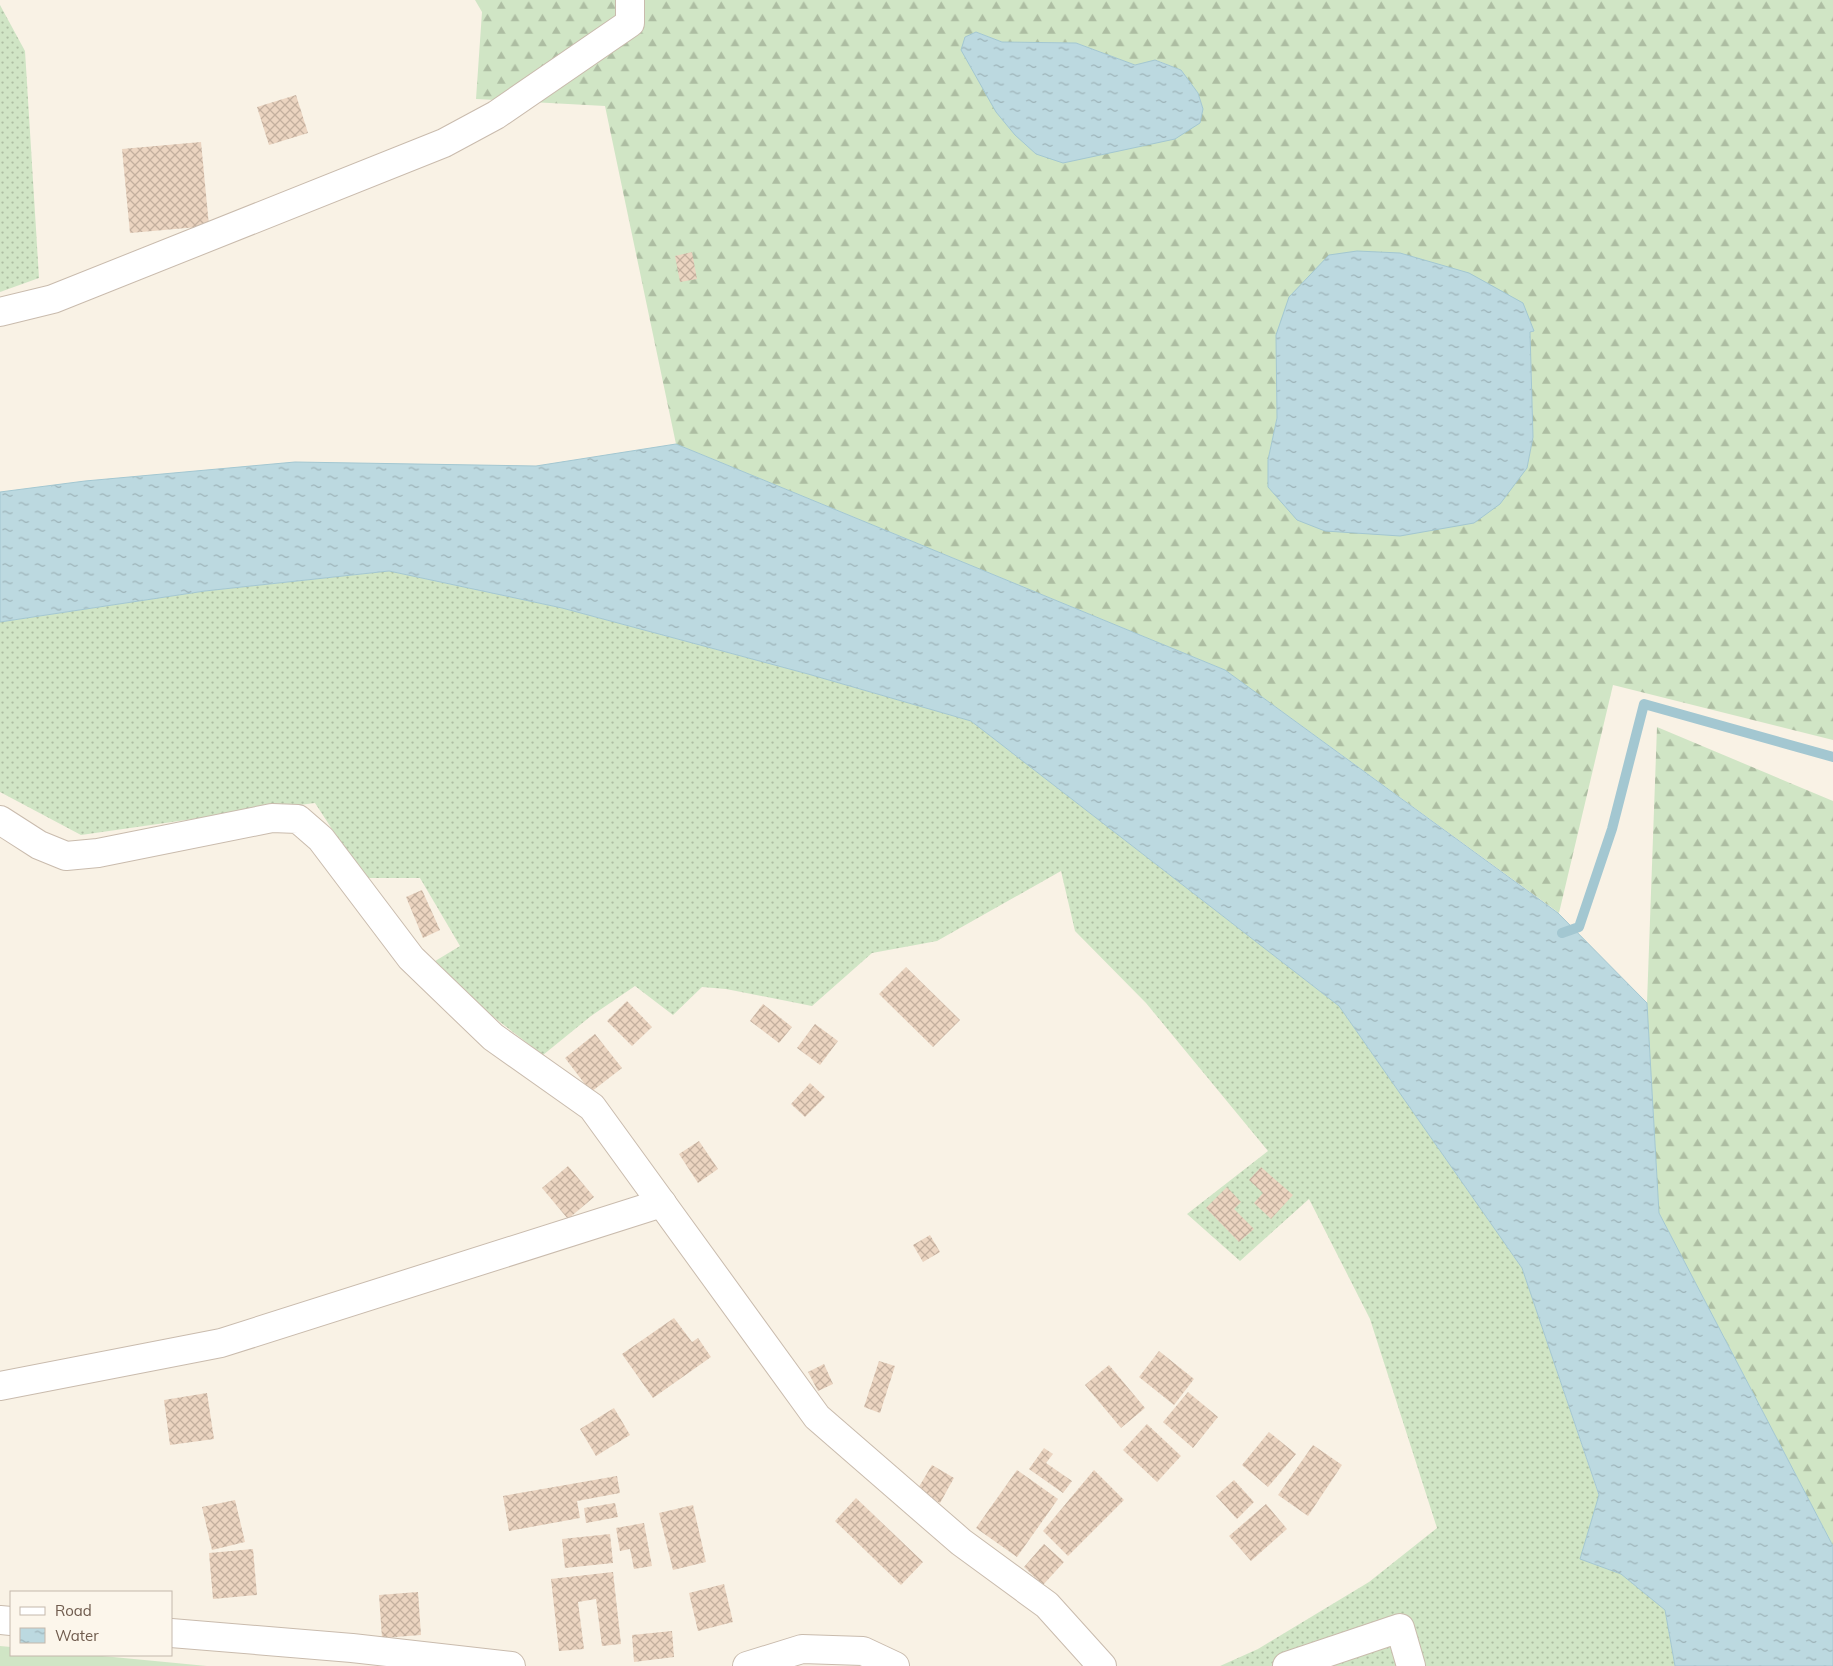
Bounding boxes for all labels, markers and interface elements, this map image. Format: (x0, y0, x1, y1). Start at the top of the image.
legend (10, 1591, 172, 1656)
text: Road (55, 1601, 92, 1620)
text: Water (55, 1626, 99, 1645)

